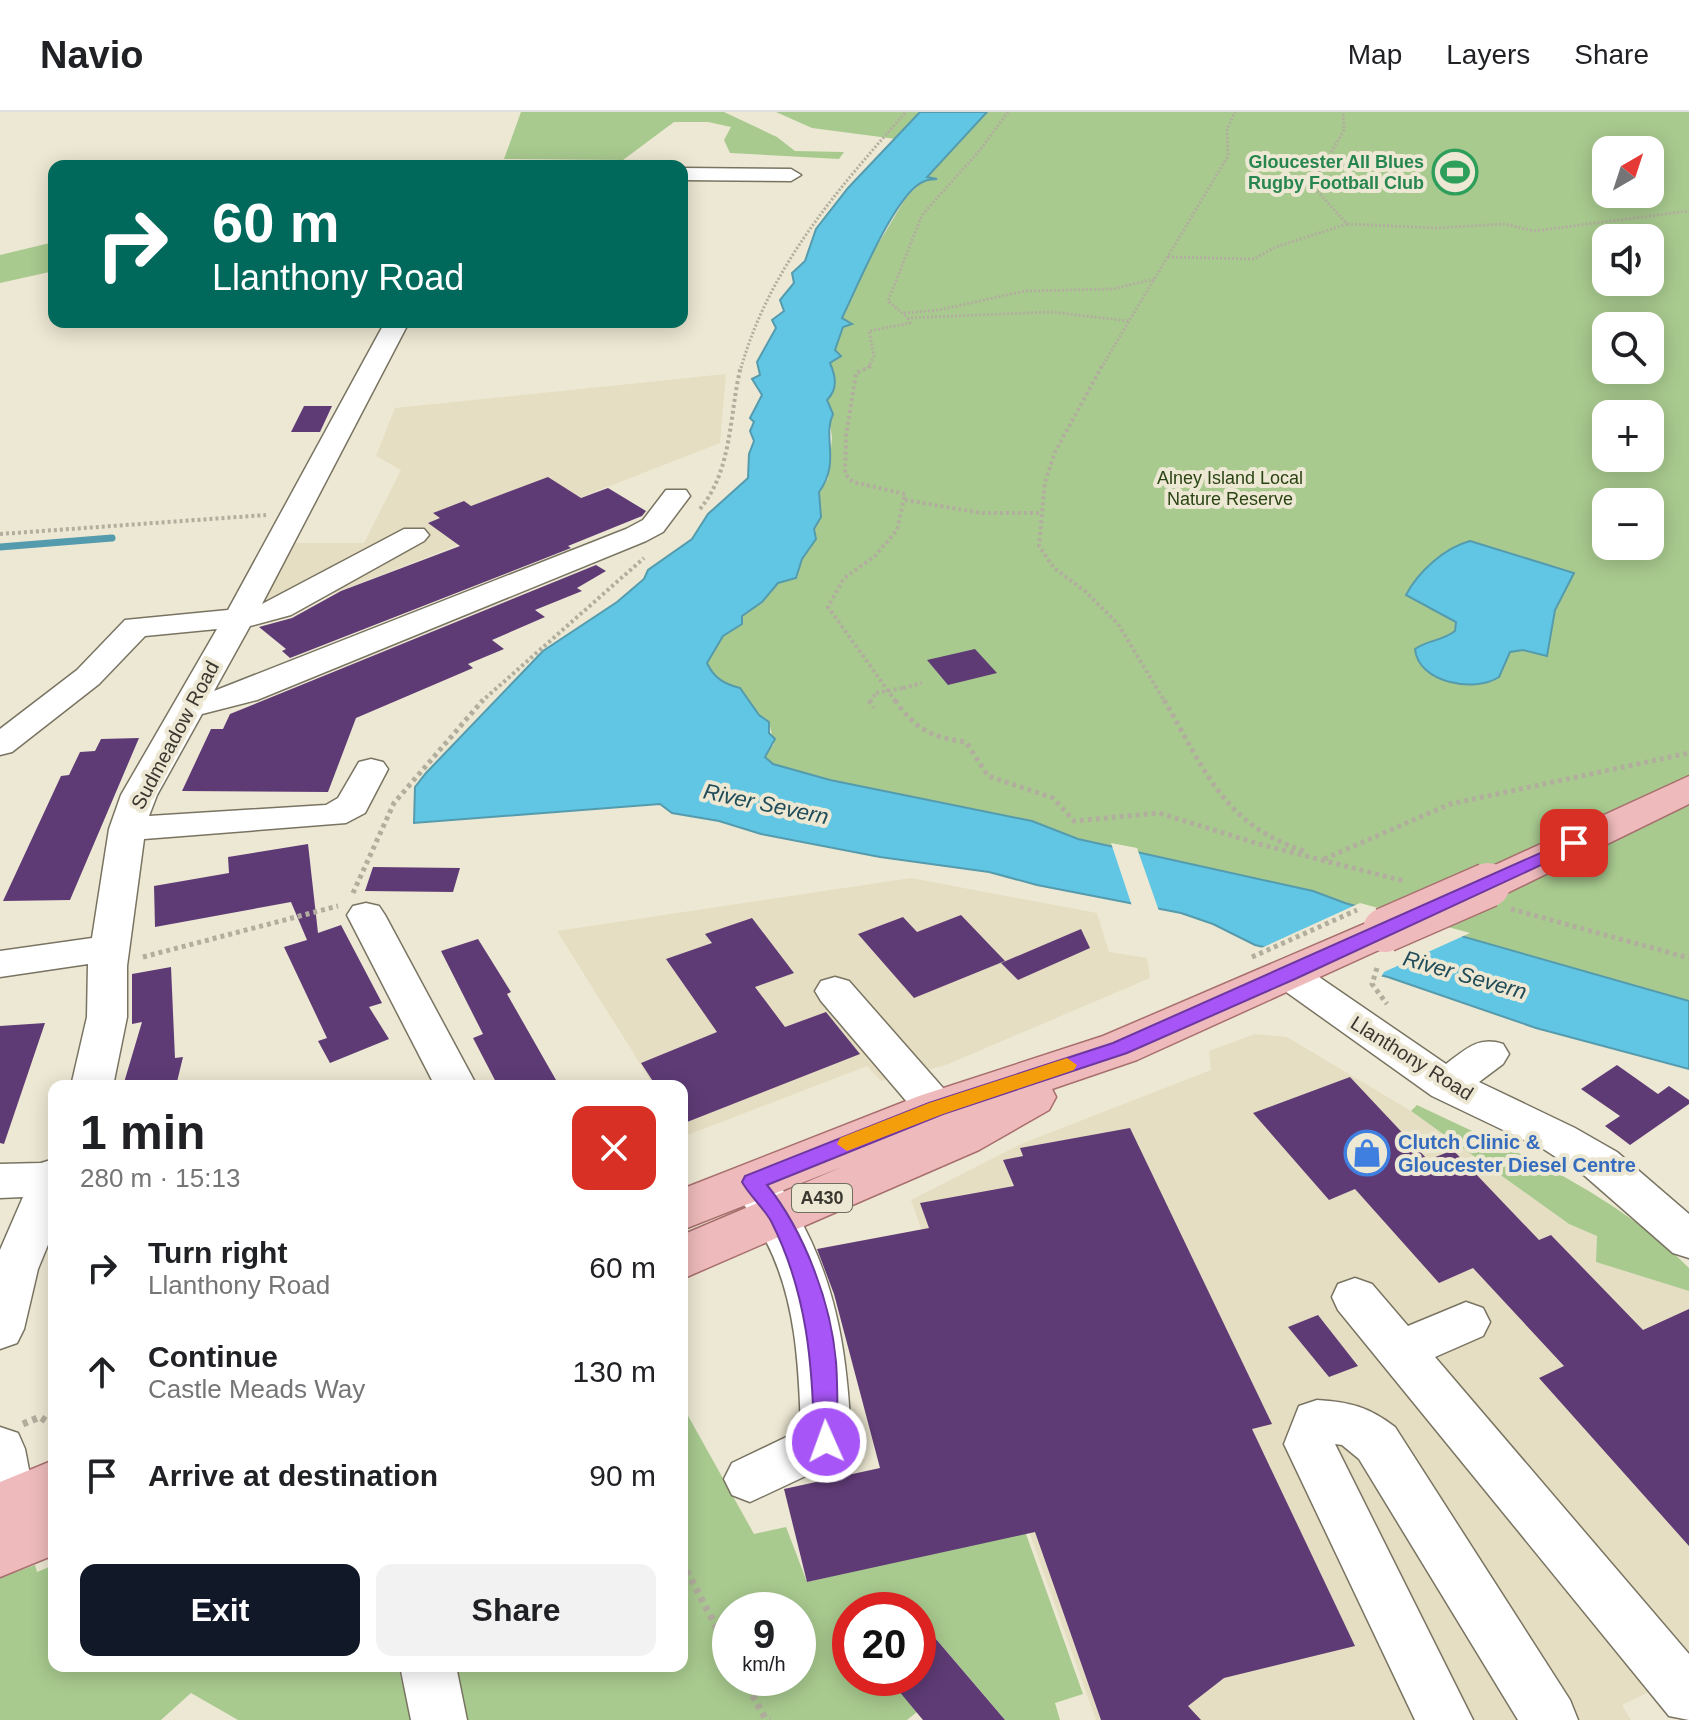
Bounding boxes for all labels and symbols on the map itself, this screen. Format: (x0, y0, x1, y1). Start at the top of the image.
north arrow (1592, 136, 1664, 208)
sports icon: Gloucester All Blues Rugby Football Club (1431, 148, 1479, 196)
place label: Gloucester All Blues Rugby Football Club (1248, 152, 1424, 193)
park label: Alney Island Local Nature Reserve (1157, 468, 1303, 509)
street label: Sudmeadow Road (127, 657, 223, 813)
water label: River Severn (701, 779, 831, 829)
pin (1540, 809, 1608, 877)
water label: River Severn (1400, 945, 1530, 1005)
street label: Llanthony Road (1347, 1012, 1477, 1104)
shop icon: Clutch Clinic & Gloucester Diesel Centre (1343, 1129, 1391, 1177)
place label: Clutch Clinic & Gloucester Diesel Centre (1398, 1131, 1636, 1176)
road number: A430 (792, 1184, 852, 1212)
position arrow (784, 1400, 868, 1484)
speed limit sign: 20 (832, 1592, 936, 1696)

